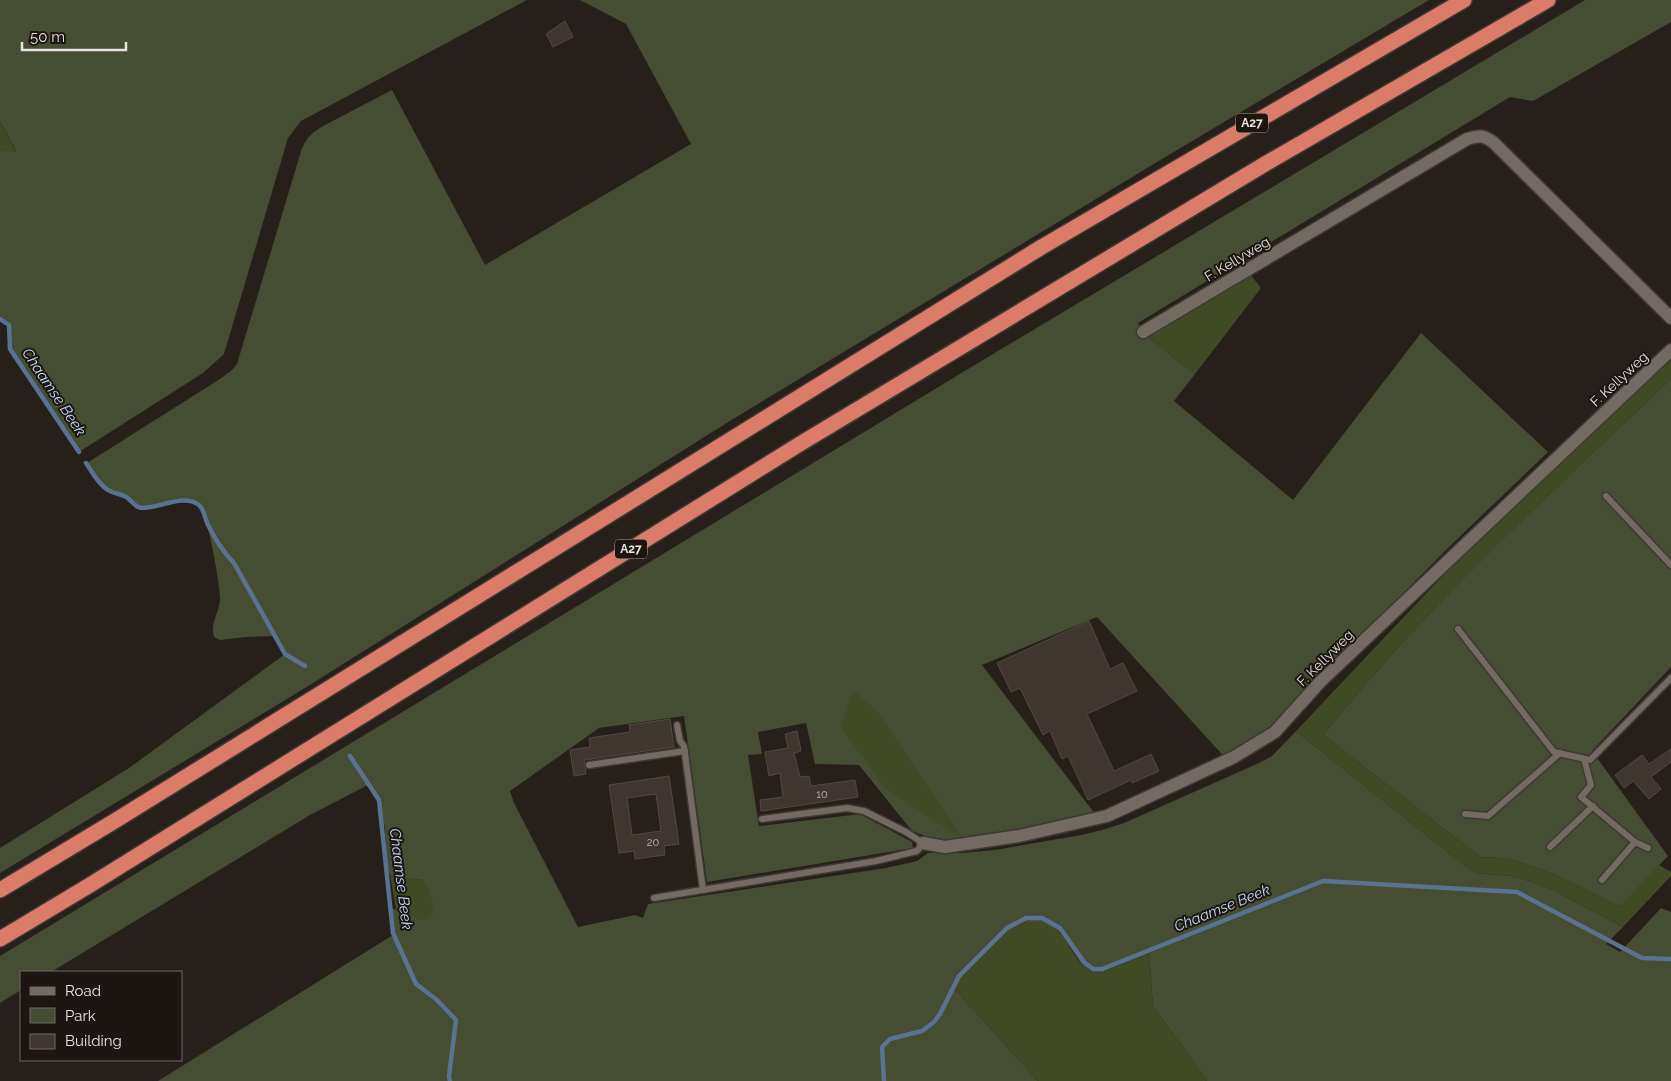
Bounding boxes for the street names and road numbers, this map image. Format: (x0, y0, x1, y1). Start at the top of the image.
road number: A27 (1236, 114, 1268, 132)
street label: F. Kellyweg (1202, 233, 1272, 285)
street label: F. Kellyweg (1587, 348, 1651, 410)
road number: A27 (615, 540, 647, 558)
street label: F. Kellyweg (1294, 627, 1356, 689)

